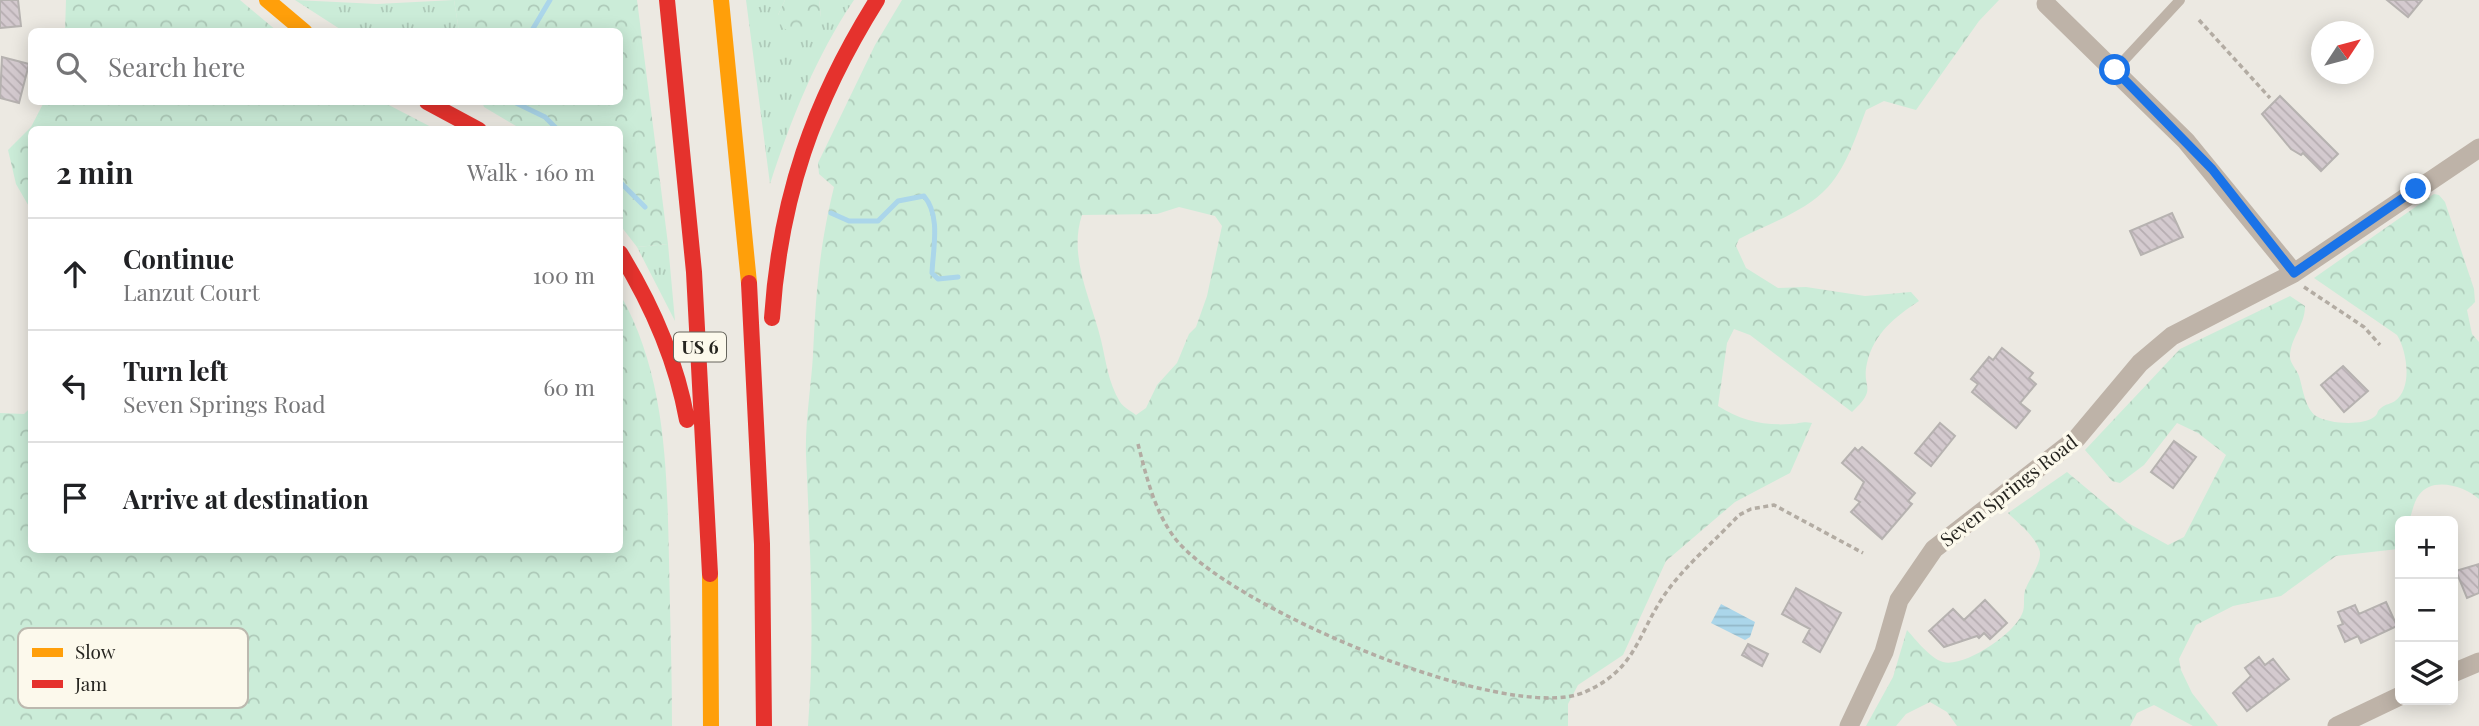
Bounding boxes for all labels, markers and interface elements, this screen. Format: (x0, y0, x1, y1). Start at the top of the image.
north arrow (2311, 21, 2374, 84)
search box (28, 28, 623, 105)
icon: search (52, 48, 90, 86)
text: Search here (108, 49, 245, 84)
route start (2099, 54, 2130, 85)
text: 2 min (56, 152, 133, 192)
text: Walk · 160 m (467, 156, 595, 187)
route end (2400, 173, 2431, 204)
text: Continue (123, 241, 234, 276)
icon: ahead (56, 255, 94, 293)
text: 100 m (533, 259, 595, 290)
text: Lanzut Court (123, 276, 260, 307)
road number: US 6 (674, 332, 726, 362)
text: Turn left (123, 353, 228, 388)
icon: left (56, 367, 94, 405)
text: 60 m (543, 371, 595, 402)
text: Seven Springs Road (123, 388, 326, 419)
street label: Seven Springs Road (1934, 428, 2082, 552)
icon: arrive (56, 479, 94, 517)
text: Arrive at destination (123, 481, 369, 516)
map controls (2395, 516, 2458, 705)
button: + (2395, 516, 2458, 579)
button: − (2395, 579, 2458, 642)
legend (18, 628, 248, 708)
text: Slow (75, 638, 116, 664)
button: layers (2395, 642, 2458, 705)
text: Jam (74, 670, 107, 696)

